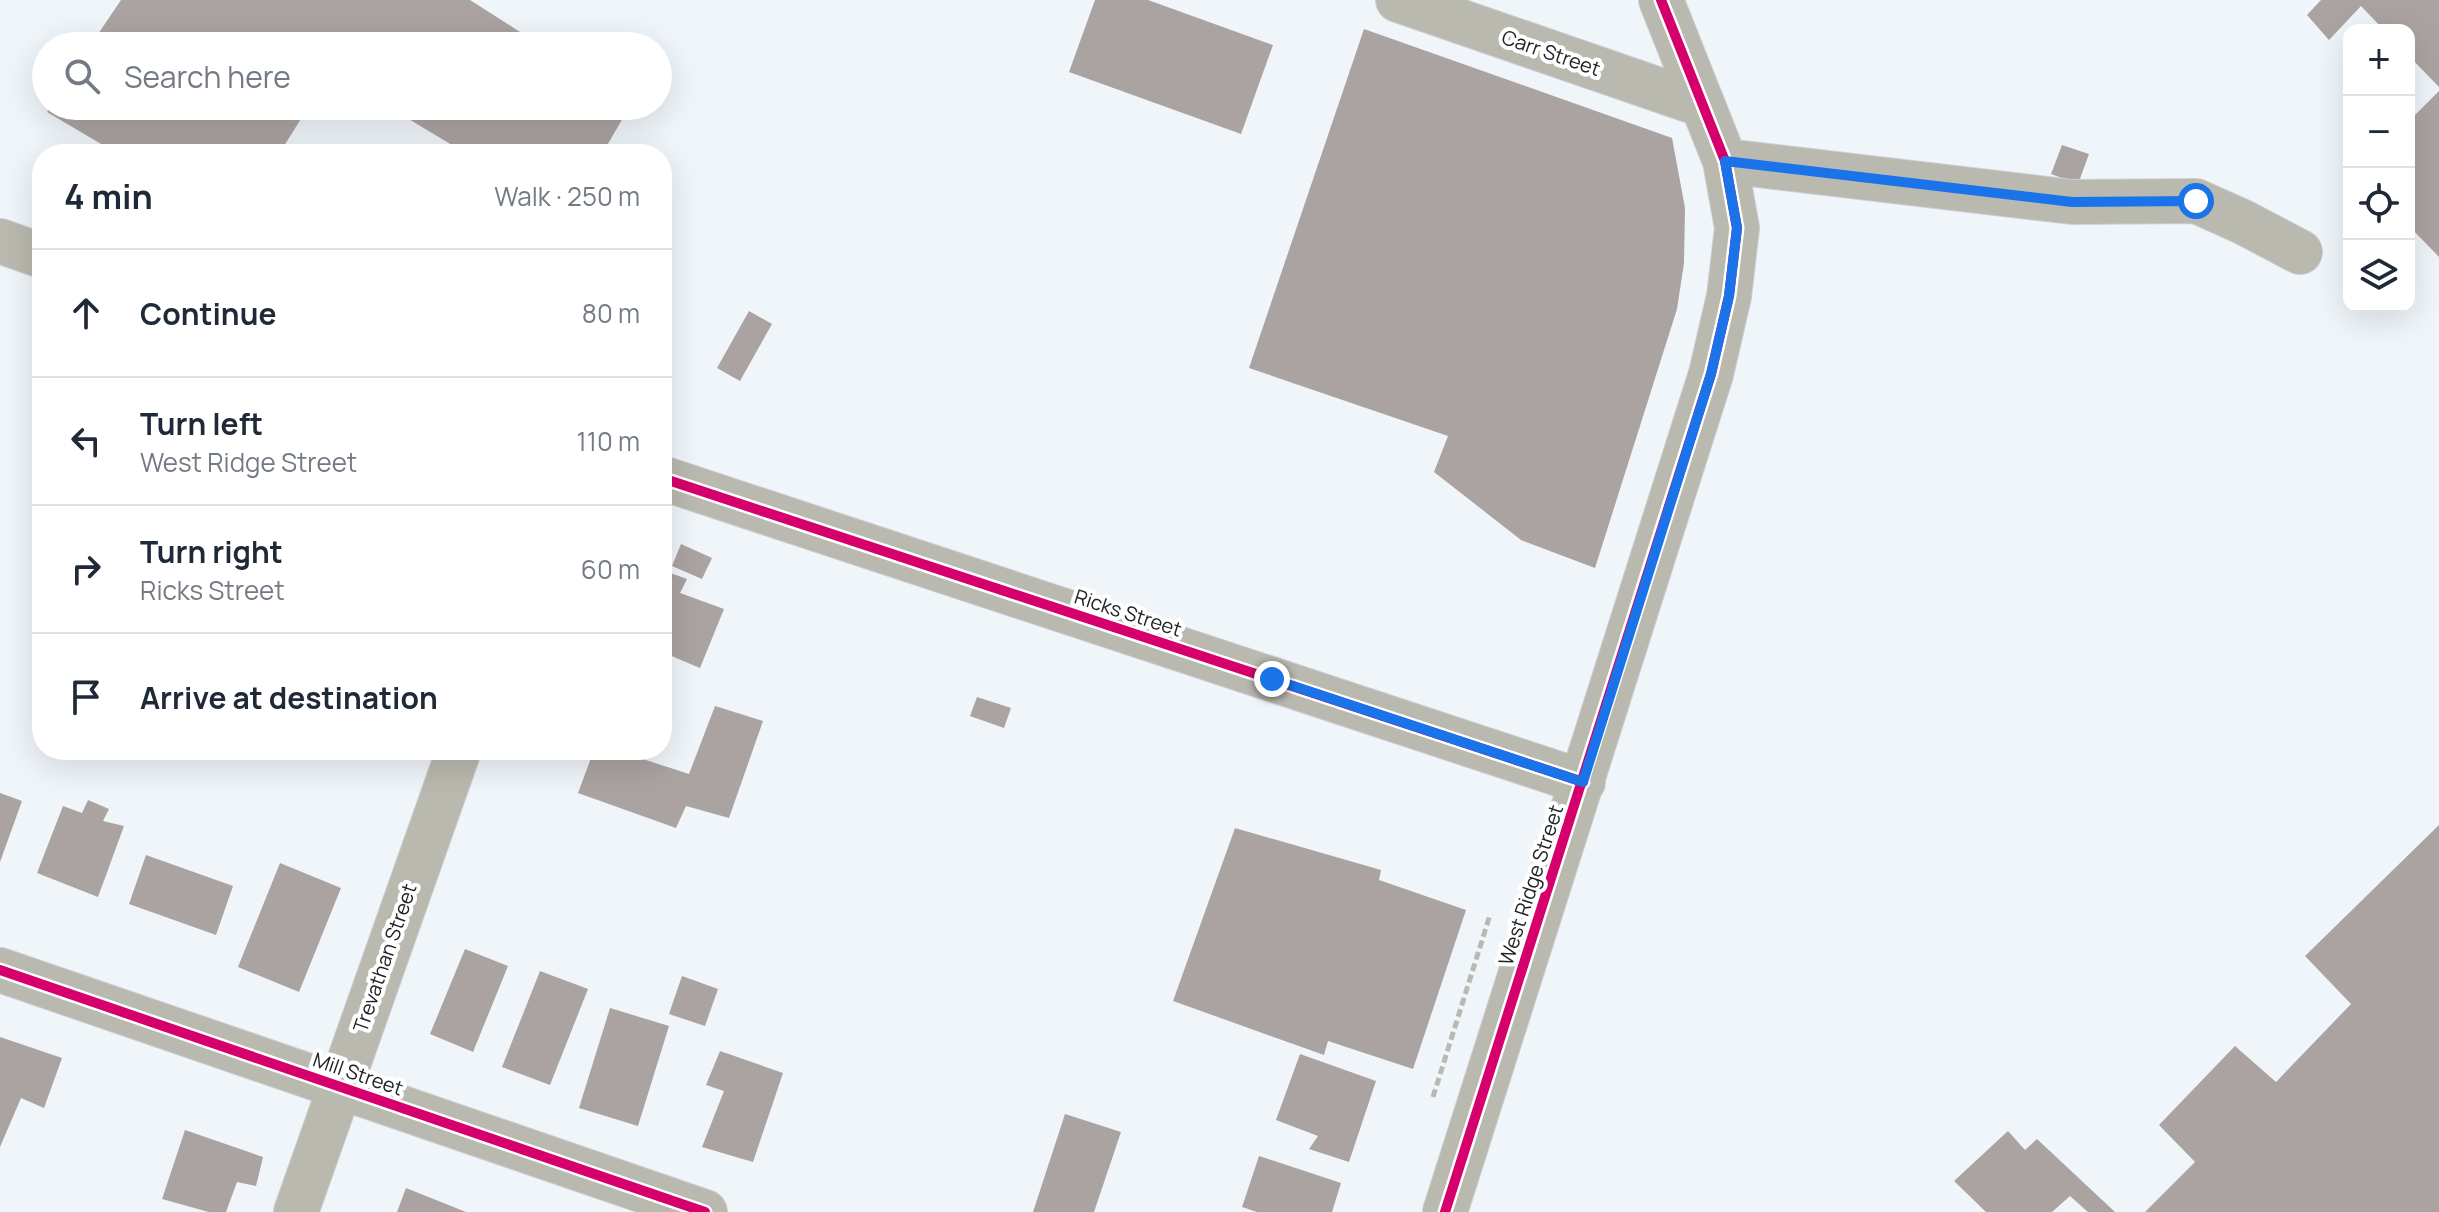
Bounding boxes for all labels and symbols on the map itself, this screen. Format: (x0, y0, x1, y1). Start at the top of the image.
street label: Carr Street (1498, 23, 1604, 82)
route start (2178, 183, 2214, 219)
street label: Ricks Street (1071, 582, 1185, 643)
route end (1254, 661, 1290, 697)
street label: West Ridge Street (1492, 801, 1569, 968)
street label: Trevathan Street (346, 880, 423, 1036)
street label: Mill Street (310, 1046, 407, 1102)

